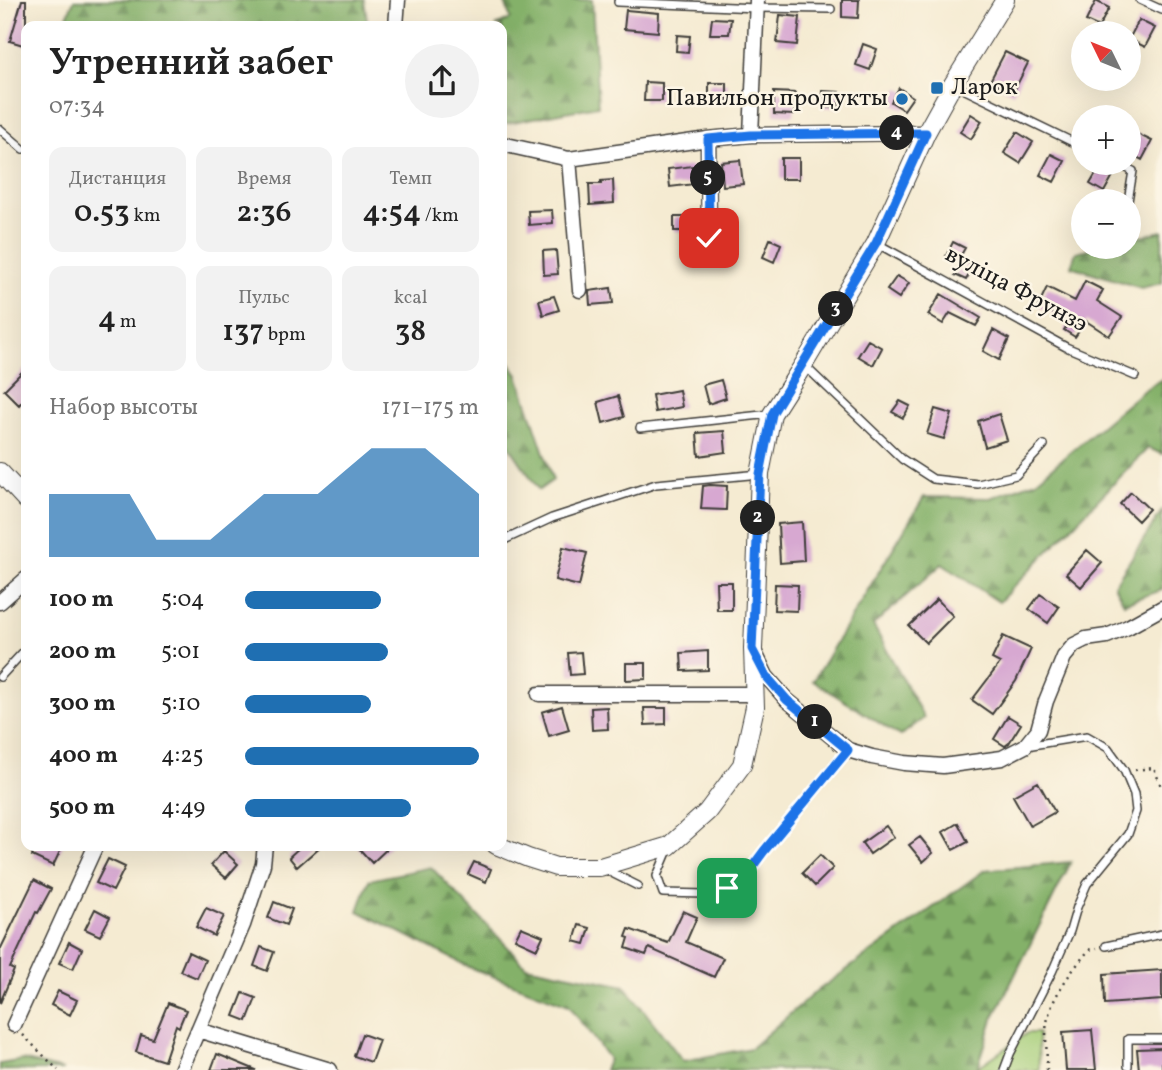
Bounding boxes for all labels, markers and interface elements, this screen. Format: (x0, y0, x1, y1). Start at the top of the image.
north arrow (1071, 21, 1141, 91)
map controls (1071, 21, 1141, 259)
text: Утренний забег (49, 38, 333, 91)
button: share (405, 44, 479, 118)
place label: Ларок (951, 71, 1018, 105)
marker: Ларок (929, 80, 945, 96)
place label: Павильон продукты (666, 82, 888, 116)
text: 07:34 (49, 91, 105, 123)
marker: Павильон продукты (894, 91, 910, 107)
button: + (1071, 105, 1141, 175)
pin: 4 (880, 116, 914, 150)
text: 4 (891, 119, 902, 145)
pin: 5 (690, 160, 726, 196)
text: 5 (703, 164, 712, 190)
text: Дистанция (68, 166, 166, 192)
text: Время (237, 166, 291, 192)
text: Темп (389, 166, 432, 192)
button: − (1071, 189, 1141, 259)
text: 0.53 (74, 192, 130, 234)
text: 2:36 (236, 192, 292, 234)
text: 4:54 (362, 192, 421, 234)
text: km (130, 203, 161, 229)
text: /km (421, 203, 459, 229)
pin (679, 208, 739, 268)
icon: check (690, 219, 728, 257)
street label: вуліца Фрунзэ (939, 238, 1093, 342)
text: Пульс (238, 285, 290, 311)
text: kcal (394, 285, 428, 311)
pin: 3 (818, 292, 854, 326)
text: 3 (831, 295, 840, 321)
text: 4 (98, 298, 116, 340)
text: m (116, 309, 137, 335)
text: 137 (222, 311, 264, 353)
text: 38 (395, 311, 426, 353)
text: bpm (264, 322, 306, 348)
text: Набор высоты (49, 392, 198, 424)
text: 171–175 m (382, 392, 479, 424)
pin: 2 (740, 500, 776, 536)
text: 2 (753, 504, 762, 530)
text: 100 m (49, 584, 114, 616)
text: 5:04 (161, 584, 204, 616)
text: 200 m (49, 636, 116, 668)
text: 5:01 (161, 636, 200, 668)
text: 300 m (49, 688, 116, 720)
text: 5:10 (161, 688, 200, 720)
pin: 1 (798, 704, 832, 740)
text: 1 (811, 708, 818, 734)
text: 400 m (49, 740, 118, 772)
text: 4:25 (161, 740, 204, 772)
text: 500 m (49, 792, 115, 824)
text: 4:49 (161, 792, 205, 824)
pin (697, 858, 757, 918)
icon: arrive (708, 869, 746, 907)

